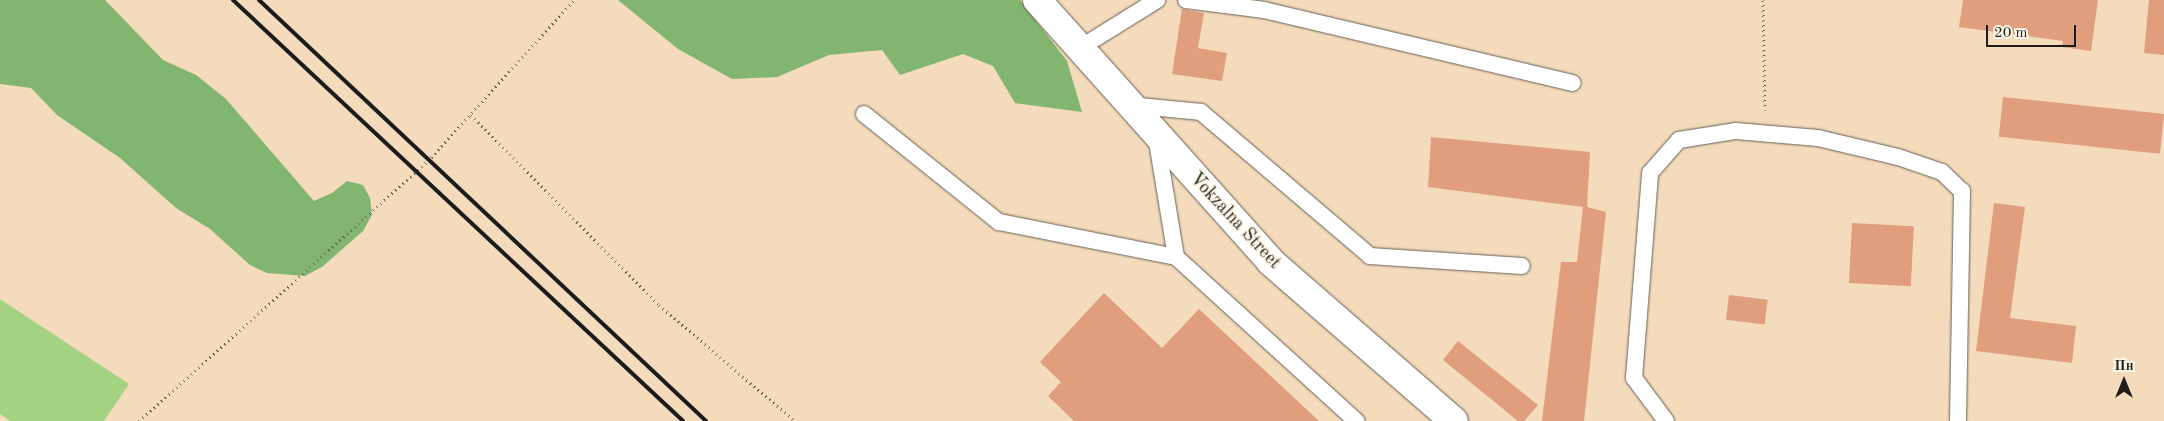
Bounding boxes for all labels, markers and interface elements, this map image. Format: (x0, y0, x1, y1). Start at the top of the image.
scale bar (1989, 15, 2079, 47)
text: 20 m (1994, 26, 2028, 41)
street label: Vokzalna Street (1185, 168, 1285, 274)
north arrow (2099, 356, 2149, 406)
text: Пн (2114, 359, 2134, 373)

